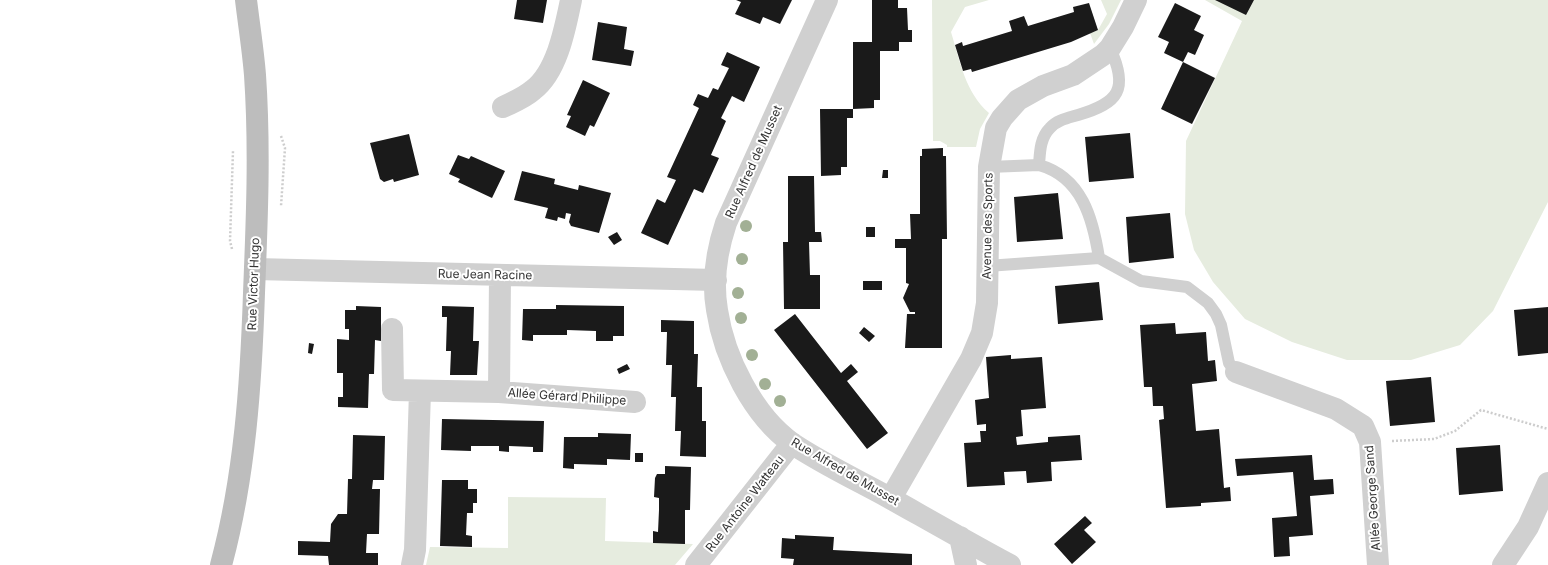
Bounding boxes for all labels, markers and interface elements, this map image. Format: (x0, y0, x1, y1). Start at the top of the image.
street label: Rue Alfred de Musset (723, 103, 785, 221)
street label: Avenue des Sports (980, 173, 996, 279)
street label: Rue Victor Hugo (245, 237, 263, 331)
street label: Rue Jean Racine (438, 267, 532, 283)
street label: Allée Gérard Philippe (507, 386, 627, 408)
street label: Rue Alfred de Musset (789, 435, 901, 509)
street label: Allée George Sand (1362, 445, 1384, 551)
street label: Rue Antoine Watteau (703, 453, 787, 555)

